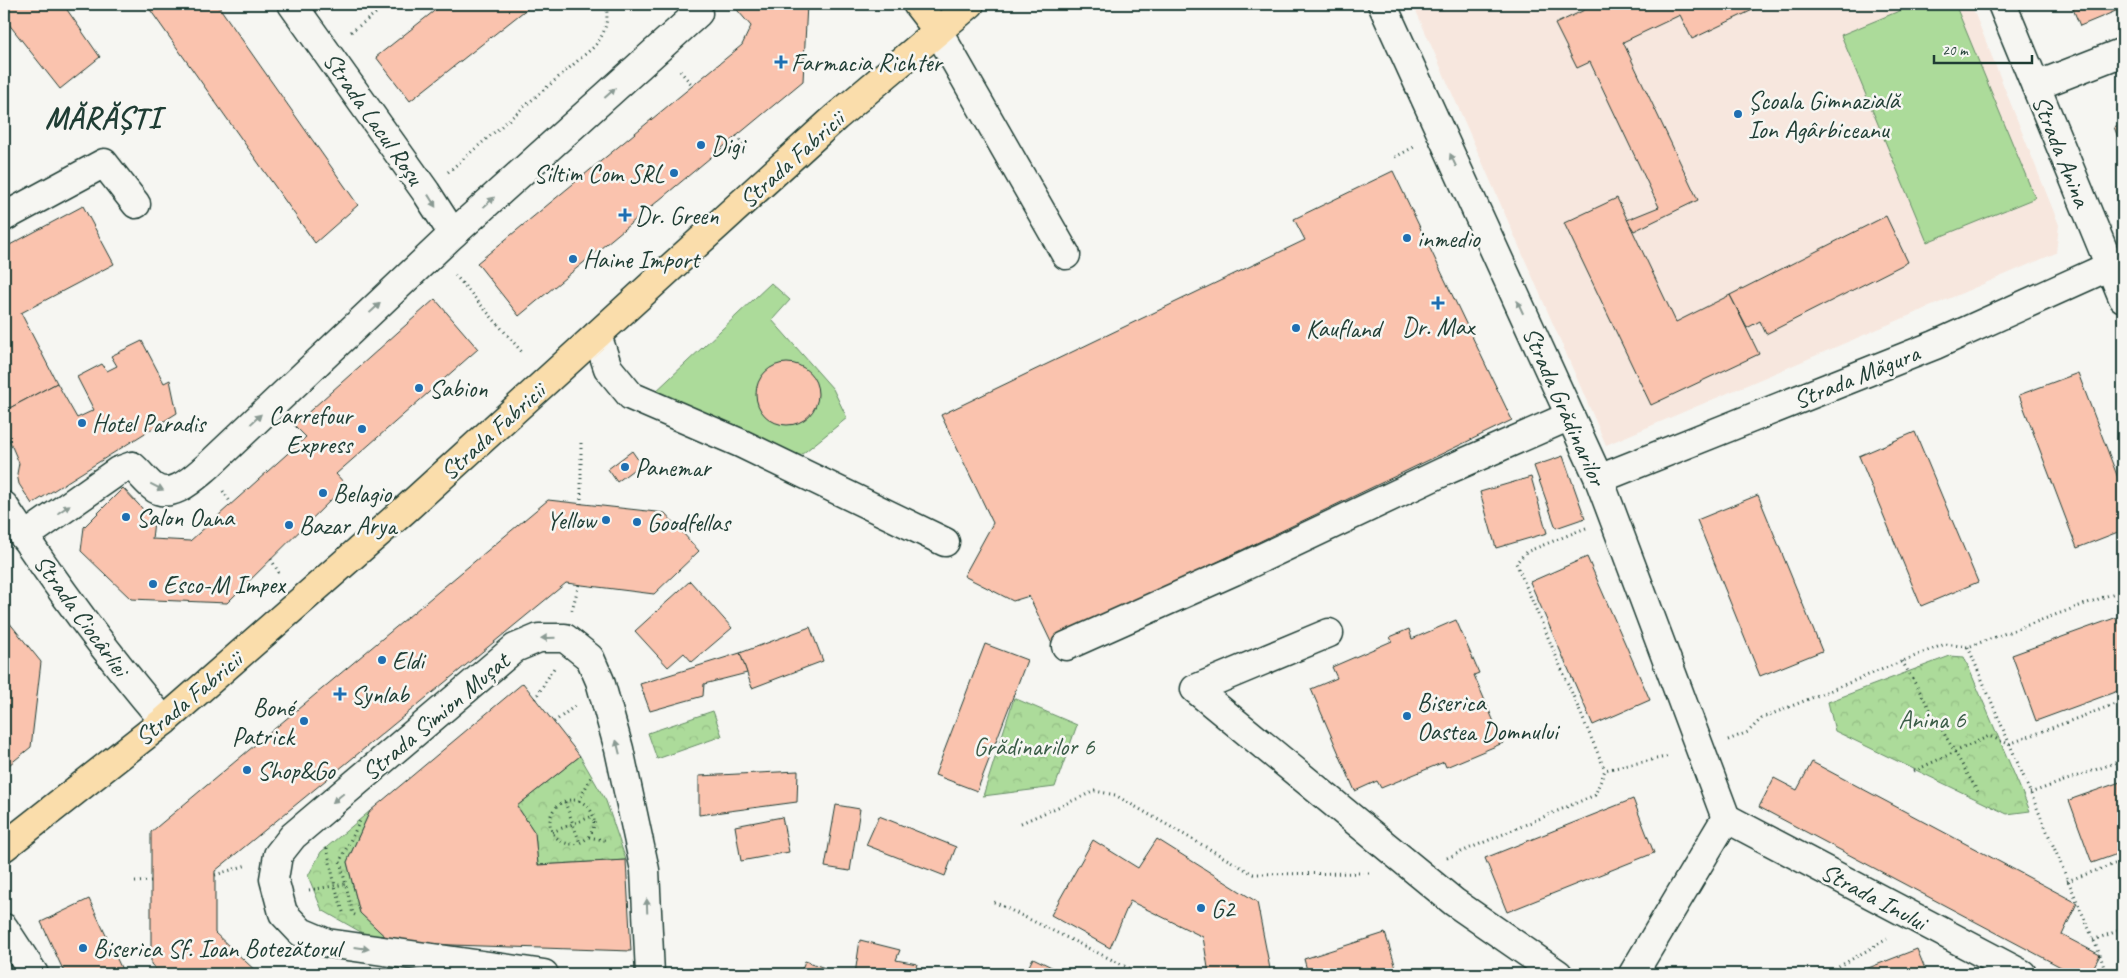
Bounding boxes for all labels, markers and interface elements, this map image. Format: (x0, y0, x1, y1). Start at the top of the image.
scale bar (1934, 32, 2032, 64)
text: 20 m (1942, 41, 1969, 60)
street label: Strada Lacul Roșu (316, 46, 432, 193)
place label: Farmacia Richter (791, 47, 945, 79)
marker: Farmacia Richter (775, 56, 787, 68)
place label: Școala Gimnazială Ion Agârbiceanu (1748, 85, 1901, 146)
one-way arrow (603, 87, 616, 98)
street label: Strada Anina (2024, 91, 2099, 214)
district label: MĂRĂȘTI (45, 99, 167, 137)
street label: Strada Fabricii (732, 102, 853, 215)
marker: Școala Gimnazială Ion Agârbiceanu (1732, 108, 1744, 120)
place label: Digi (711, 130, 747, 162)
marker: Digi (695, 139, 707, 151)
one-way arrow (1448, 153, 1456, 167)
place label: Siltim Com SRL (534, 158, 665, 190)
marker: Siltim Com SRL (668, 167, 680, 179)
one-way arrow (427, 194, 436, 207)
one-way arrow (483, 196, 496, 207)
place label: Dr. Green (635, 200, 719, 232)
marker: Dr. Green (619, 209, 631, 221)
place label: inmedio (1417, 223, 1481, 255)
marker: inmedio (1401, 232, 1413, 244)
place label: Haine Import (583, 244, 702, 276)
marker: Haine Import (567, 253, 579, 265)
marker: Dr. Max (1432, 297, 1444, 309)
one-way arrow (1516, 300, 1524, 314)
one-way arrow (369, 302, 381, 314)
place label: Dr. Max (1402, 311, 1477, 343)
place label: Kaufland (1306, 313, 1385, 345)
marker: Kaufland (1290, 322, 1302, 334)
street label: Strada Grădinarilor (1515, 322, 1614, 493)
street label: Strada Măgura (1789, 336, 1926, 417)
place label: Sabion (429, 373, 488, 405)
street label: Strada Fabricii (433, 374, 554, 487)
marker: Sabion (413, 382, 425, 394)
place label: Carrefour Express (269, 400, 355, 461)
place label: Hotel Paradis (92, 408, 208, 440)
one-way arrow (250, 413, 262, 425)
marker: Hotel Paradis (76, 417, 88, 429)
marker: Carrefour Express (356, 423, 368, 435)
place label: Panemar (635, 452, 712, 484)
marker: Panemar (619, 461, 631, 473)
place label: Belagio (333, 478, 392, 510)
one-way arrow (150, 483, 165, 492)
marker: Belagio (317, 487, 329, 499)
place label: Salon Oana (136, 502, 236, 534)
one-way arrow (57, 504, 71, 514)
place label: Yellow (546, 505, 598, 537)
place label: Goodfellas (647, 507, 732, 539)
place label: Bazar Arya (299, 510, 399, 542)
marker: Salon Oana (120, 511, 132, 523)
marker: Yellow (600, 514, 612, 526)
marker: Goodfellas (631, 516, 643, 528)
marker: Bazar Arya (283, 519, 295, 531)
street label: Strada Ciocârliei (26, 549, 138, 685)
place label: Esco-M Impex (163, 569, 287, 601)
marker: Esco-M Impex (147, 578, 159, 590)
one-way arrow (540, 634, 556, 642)
street label: Strada Fabricii (128, 642, 252, 753)
street label: Strada Simion Mușat (355, 644, 518, 788)
place label: Eldi (392, 645, 427, 677)
marker: Eldi (376, 654, 388, 666)
place label: Synlab (351, 679, 411, 711)
marker: Synlab (333, 687, 347, 701)
place label: Biserica Oastea Domnului (1417, 687, 1561, 748)
place label: Boné Patrick (232, 692, 298, 753)
park label: Anina 6 (1899, 704, 1966, 736)
marker: Biserica Oastea Domnului (1401, 710, 1413, 722)
marker: Boné Patrick (298, 715, 310, 727)
park label: Grădinarilor 6 (974, 731, 1095, 763)
one-way arrow (614, 739, 622, 754)
place label: Shop&Go (257, 755, 336, 787)
marker: Shop&Go (241, 764, 253, 776)
one-way arrow (332, 792, 344, 804)
street label: Strada Inului (1815, 856, 1935, 940)
place label: G2 (1211, 893, 1236, 925)
one-way arrow (642, 898, 650, 914)
marker: G2 (1195, 902, 1207, 914)
place label: Biserica Sf. Ioan Botezătorul (93, 933, 346, 965)
marker: Biserica Sf. Ioan Botezătorul (77, 942, 89, 954)
one-way arrow (354, 944, 370, 952)

